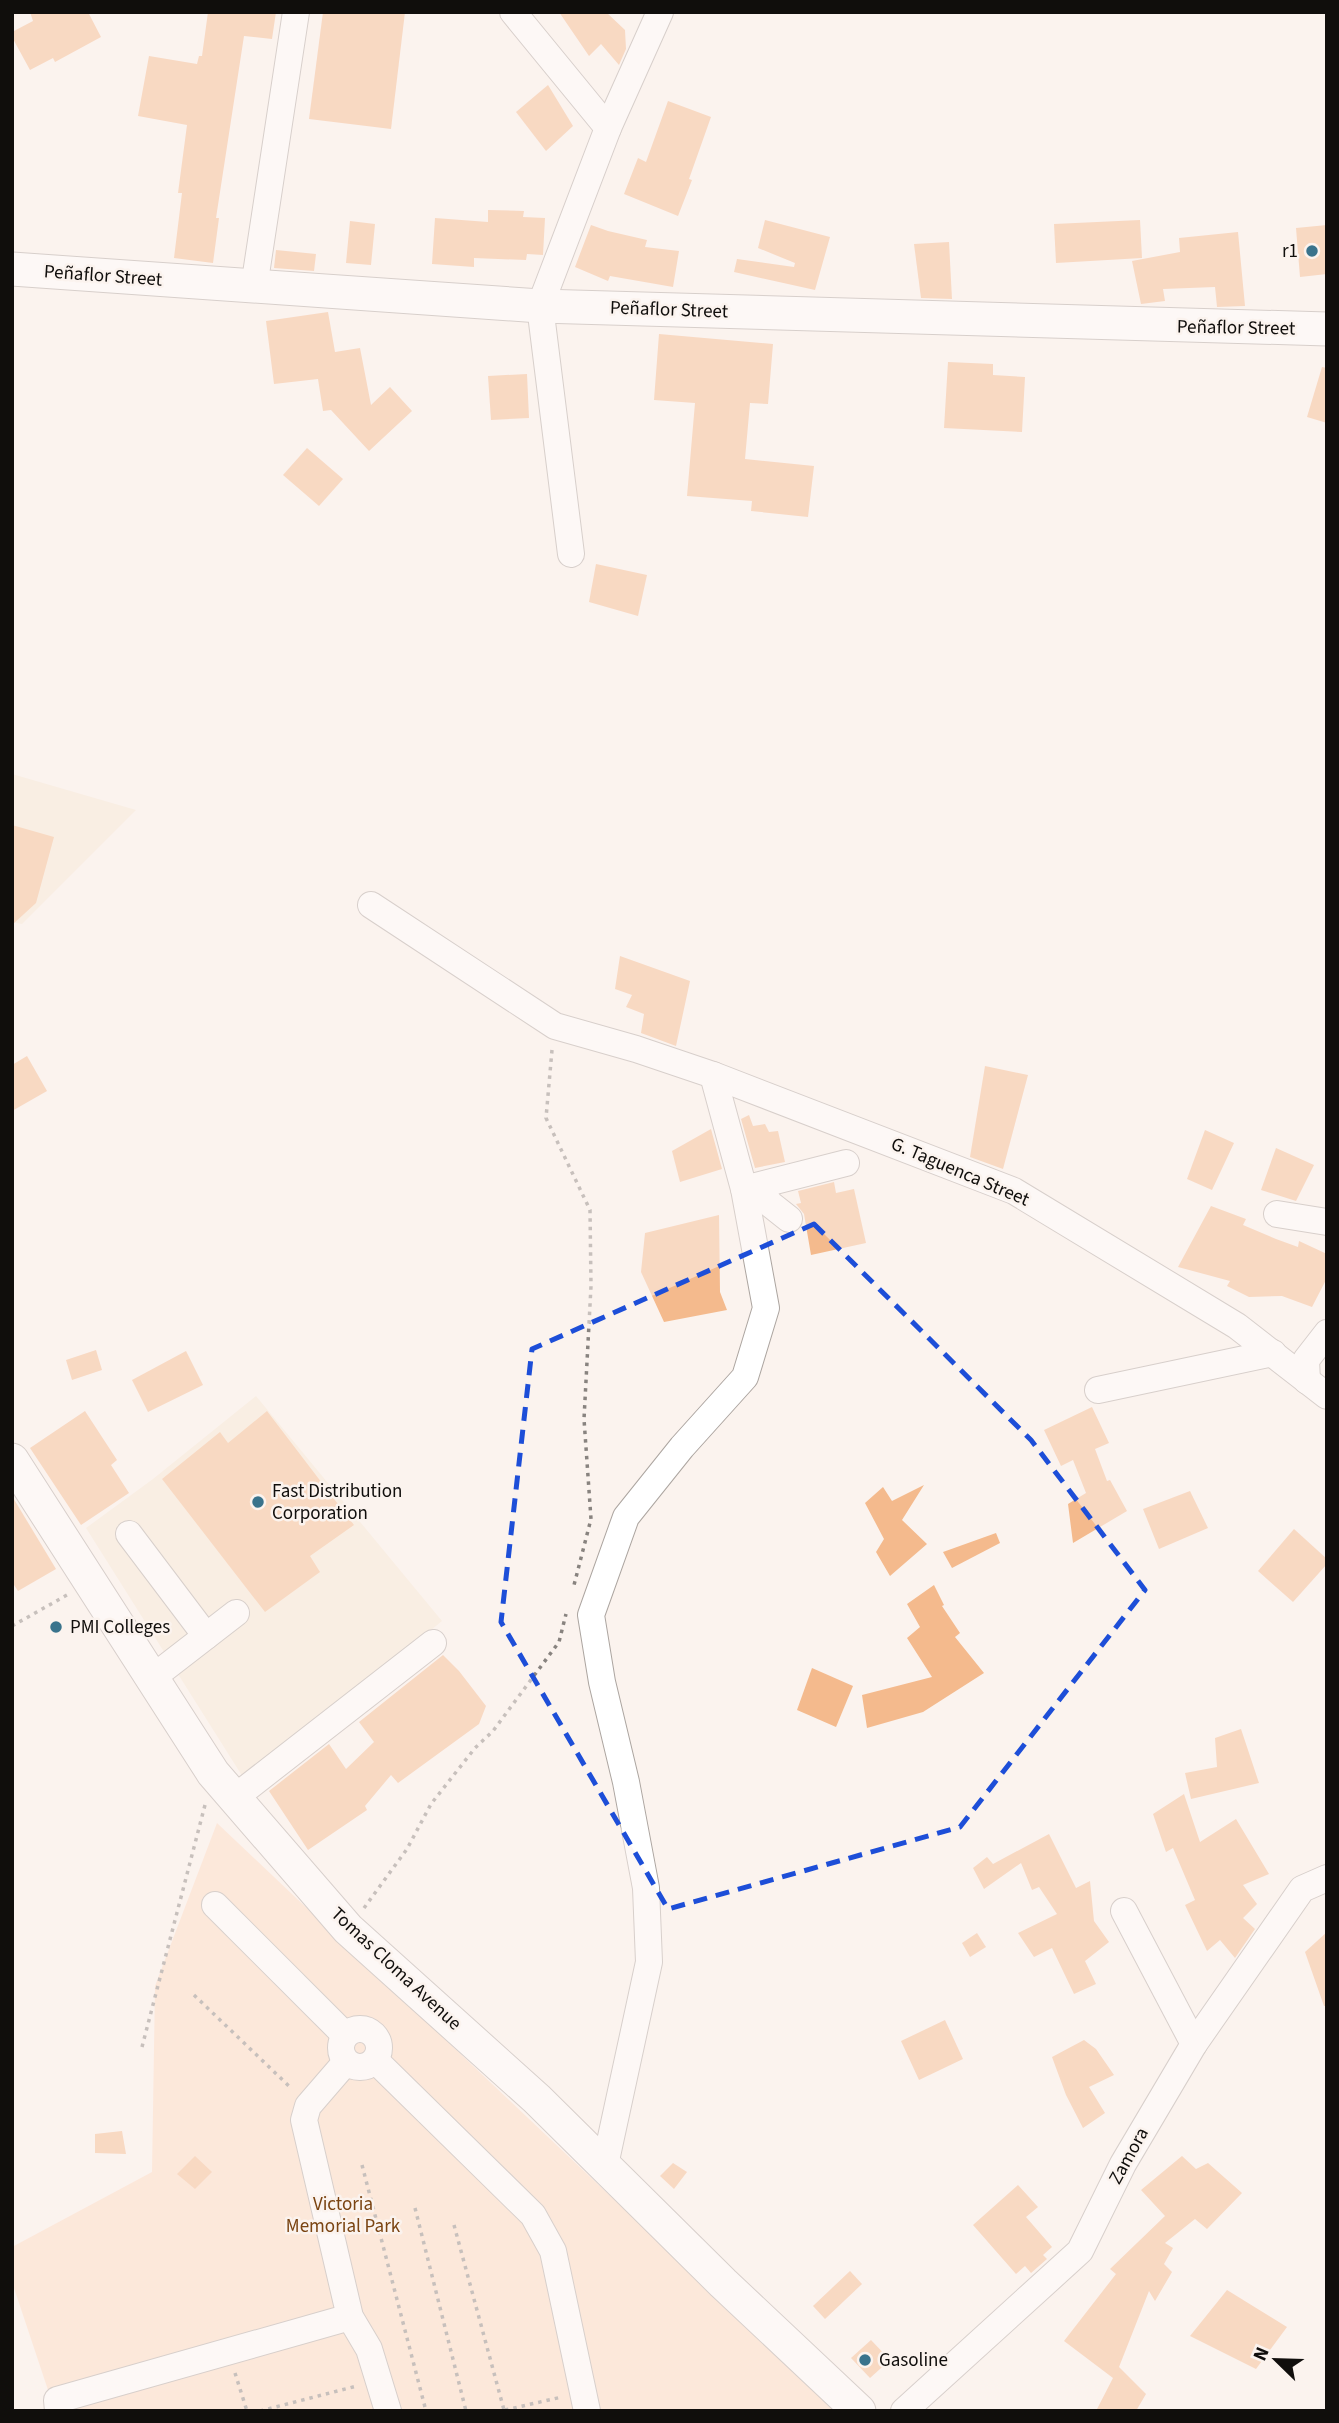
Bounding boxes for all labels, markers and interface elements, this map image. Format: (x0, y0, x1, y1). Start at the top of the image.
place label: r1 (1282, 238, 1298, 265)
marker: r1 (1304, 243, 1320, 259)
street label: Peñaflor Street (43, 258, 164, 294)
street label: Peñaflor Street (609, 294, 729, 326)
street label: Peñaflor Street (1177, 313, 1296, 343)
street label: G. Taguenca Street (887, 1131, 1034, 1214)
place label: Fast Distribution Corporation (272, 1478, 402, 1527)
marker: Fast Distribution Corporation (250, 1494, 266, 1510)
place label: PMI Colleges (70, 1614, 170, 1641)
marker: PMI Colleges (48, 1619, 64, 1635)
street label: Tomas Cloma Avenue (325, 1901, 467, 2037)
street label: Zamora (1102, 2123, 1156, 2189)
park label: Victoria Memorial Park (286, 2191, 401, 2240)
north arrow (1241, 2325, 1311, 2395)
text: N (1247, 2343, 1277, 2365)
place label: Gasoline (879, 2347, 948, 2374)
marker: Gasoline (857, 2352, 873, 2368)

